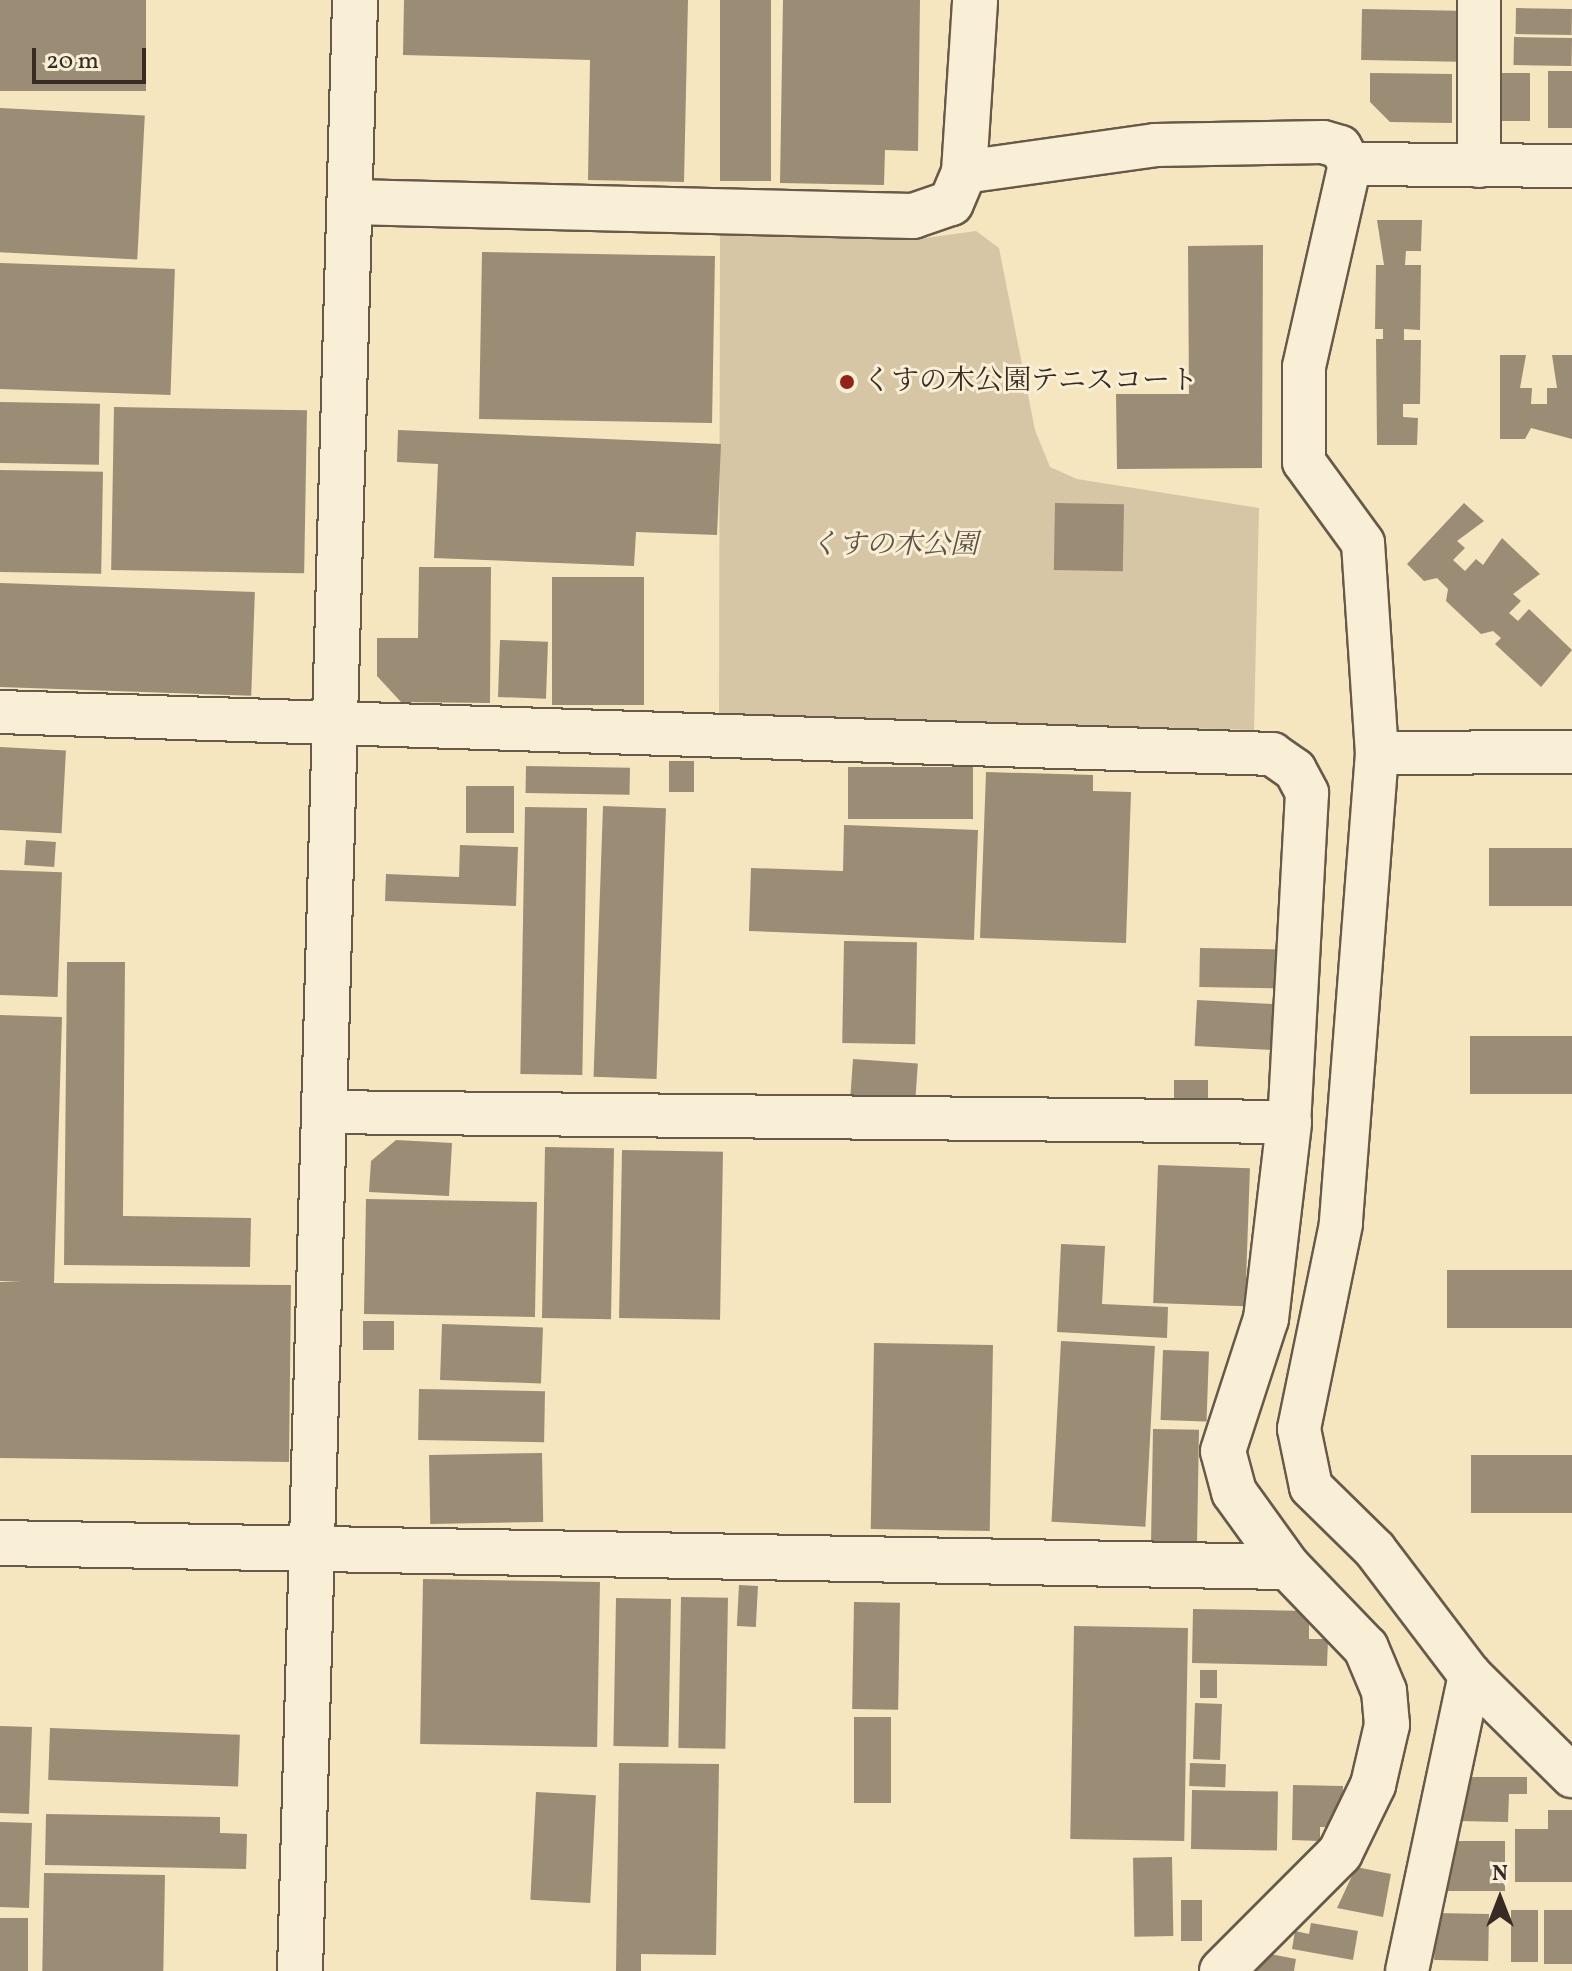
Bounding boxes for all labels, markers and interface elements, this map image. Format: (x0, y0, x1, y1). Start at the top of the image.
scale bar (36, 32, 150, 82)
text: 20 m (46, 45, 99, 79)
place label: くすの木公園テニスコート (863, 365, 1199, 399)
marker: くすの木公園テニスコート (838, 373, 856, 391)
park label: くすの木公園 (810, 529, 978, 563)
north arrow (1460, 1859, 1540, 1939)
text: N (1492, 1859, 1508, 1890)

